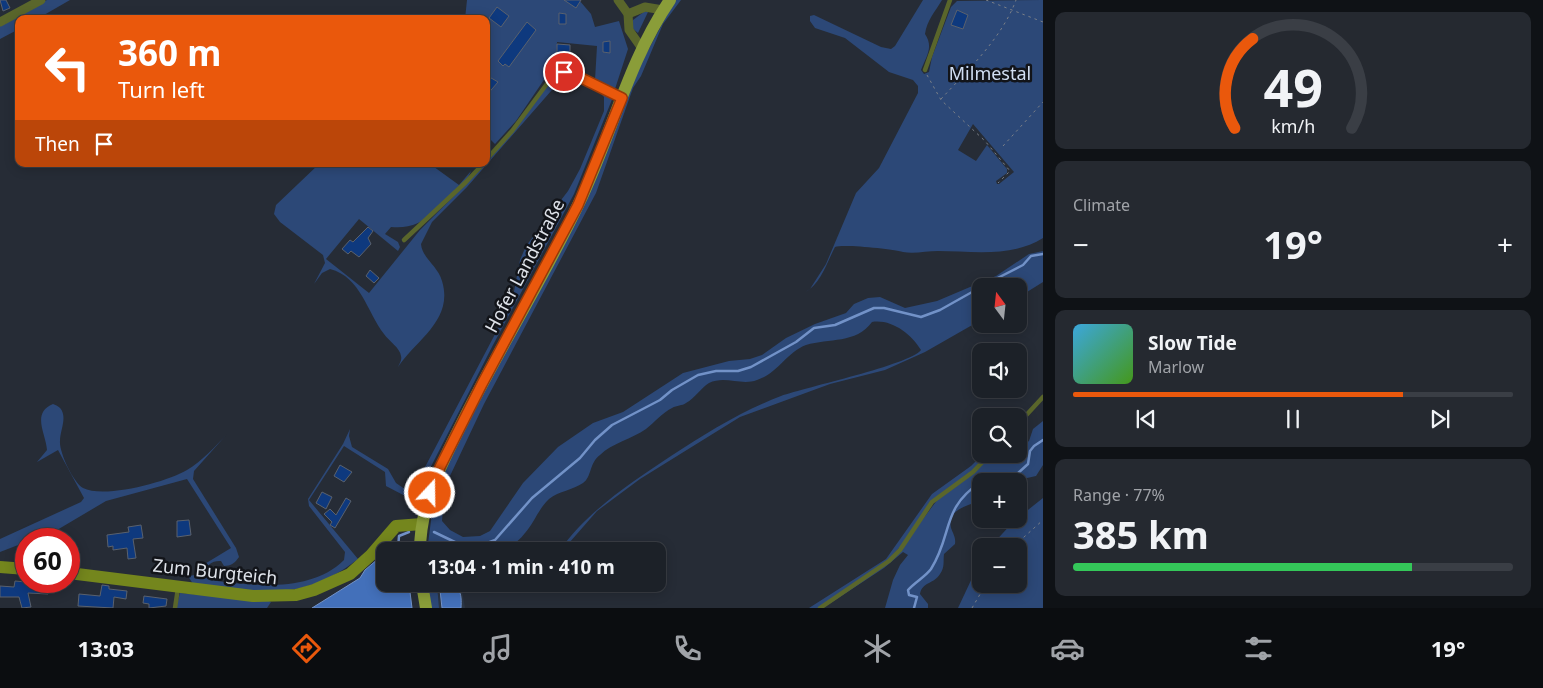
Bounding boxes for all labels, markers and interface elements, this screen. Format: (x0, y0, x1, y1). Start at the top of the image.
text: 360 m (118, 29, 221, 76)
icon: left (35, 35, 100, 100)
pin (543, 51, 585, 93)
text: 49 (1263, 51, 1323, 122)
icon: arrive (550, 58, 578, 86)
park label: Milmestal (949, 61, 1031, 85)
text: Turn left (118, 74, 205, 104)
text: km/h (1271, 114, 1315, 138)
icon: arrive (90, 130, 118, 158)
text: Then (35, 131, 80, 157)
street label: Hofer Landstraße (479, 194, 570, 337)
text: Climate (1073, 194, 1130, 216)
text: 19° (1263, 218, 1323, 270)
text: − (1073, 225, 1089, 263)
text: + (1497, 225, 1513, 263)
north arrow (972, 278, 1028, 332)
map controls (972, 278, 1027, 593)
text: Slow Tide (1148, 330, 1237, 356)
button: sound (972, 343, 1027, 398)
text: Marlow (1148, 356, 1204, 378)
icon: previous (1132, 405, 1160, 433)
icon: pause (1279, 405, 1307, 433)
icon: next (1426, 405, 1454, 433)
button: search (972, 408, 1027, 463)
position arrow (403, 466, 455, 518)
button: + (972, 473, 1027, 528)
text: Range · 77% (1073, 484, 1165, 506)
text: 385 km (1073, 508, 1209, 560)
speed limit sign: 60 (15, 528, 80, 593)
button: − (972, 538, 1027, 593)
street label: Zum Burgteich (152, 553, 279, 589)
text: 13:04 · 1 min · 410 m (427, 554, 615, 580)
icon: directions (289, 631, 324, 666)
icon: music (480, 631, 515, 666)
icon: phone (670, 631, 705, 666)
icon: climate (860, 631, 895, 666)
icon: car (1050, 631, 1085, 666)
icon: filters (1241, 631, 1276, 666)
text: 13:03 (78, 633, 134, 663)
text: 19° (1431, 633, 1465, 663)

